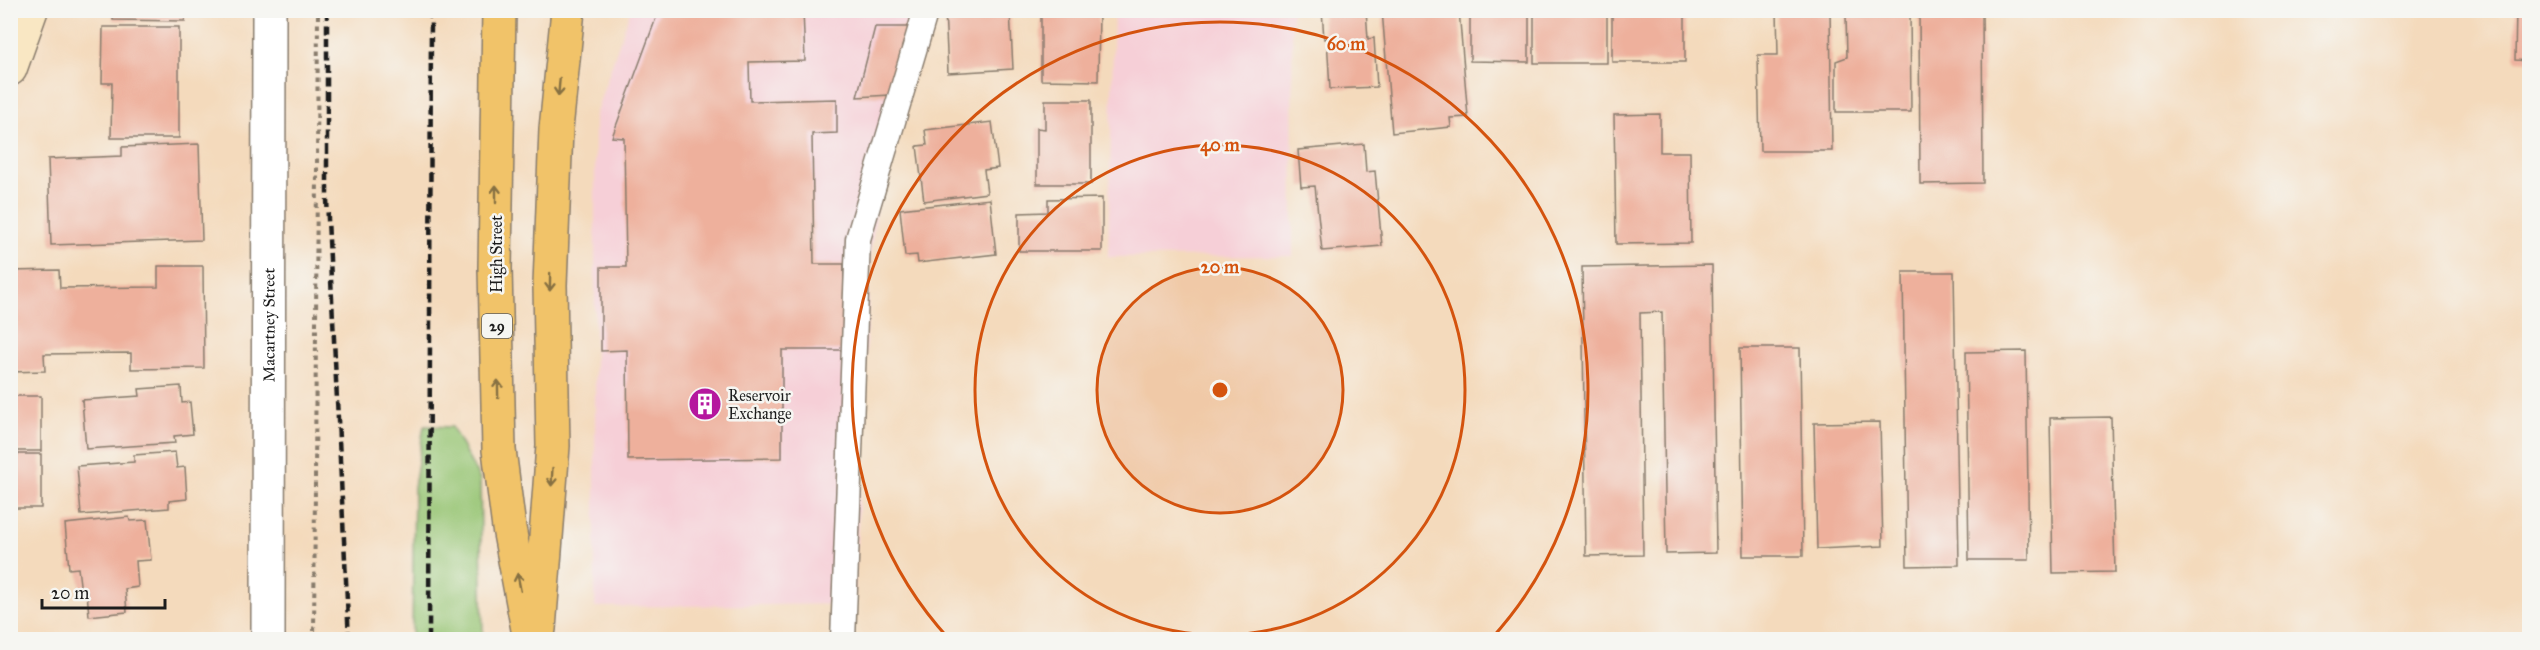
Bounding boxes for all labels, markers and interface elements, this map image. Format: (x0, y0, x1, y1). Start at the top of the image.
text: 60 m (1327, 33, 1366, 55)
one-way arrow (553, 77, 564, 97)
text: 40 m (1200, 134, 1241, 157)
one-way arrow (490, 184, 502, 204)
street label: High Street (487, 215, 507, 293)
text: 20 m (1201, 256, 1240, 278)
street label: Macartney Street (259, 267, 279, 382)
one-way arrow (545, 271, 556, 291)
road number: 29 (482, 314, 512, 338)
one-way arrow (492, 379, 504, 399)
centre of rings (1210, 380, 1230, 400)
building icon: Reservoir Exchange (687, 386, 723, 422)
place label: Reservoir Exchange (728, 386, 792, 424)
one-way arrow (546, 466, 557, 486)
scale bar (42, 572, 165, 610)
one-way arrow (513, 573, 524, 592)
text: 20 m (51, 582, 89, 604)

